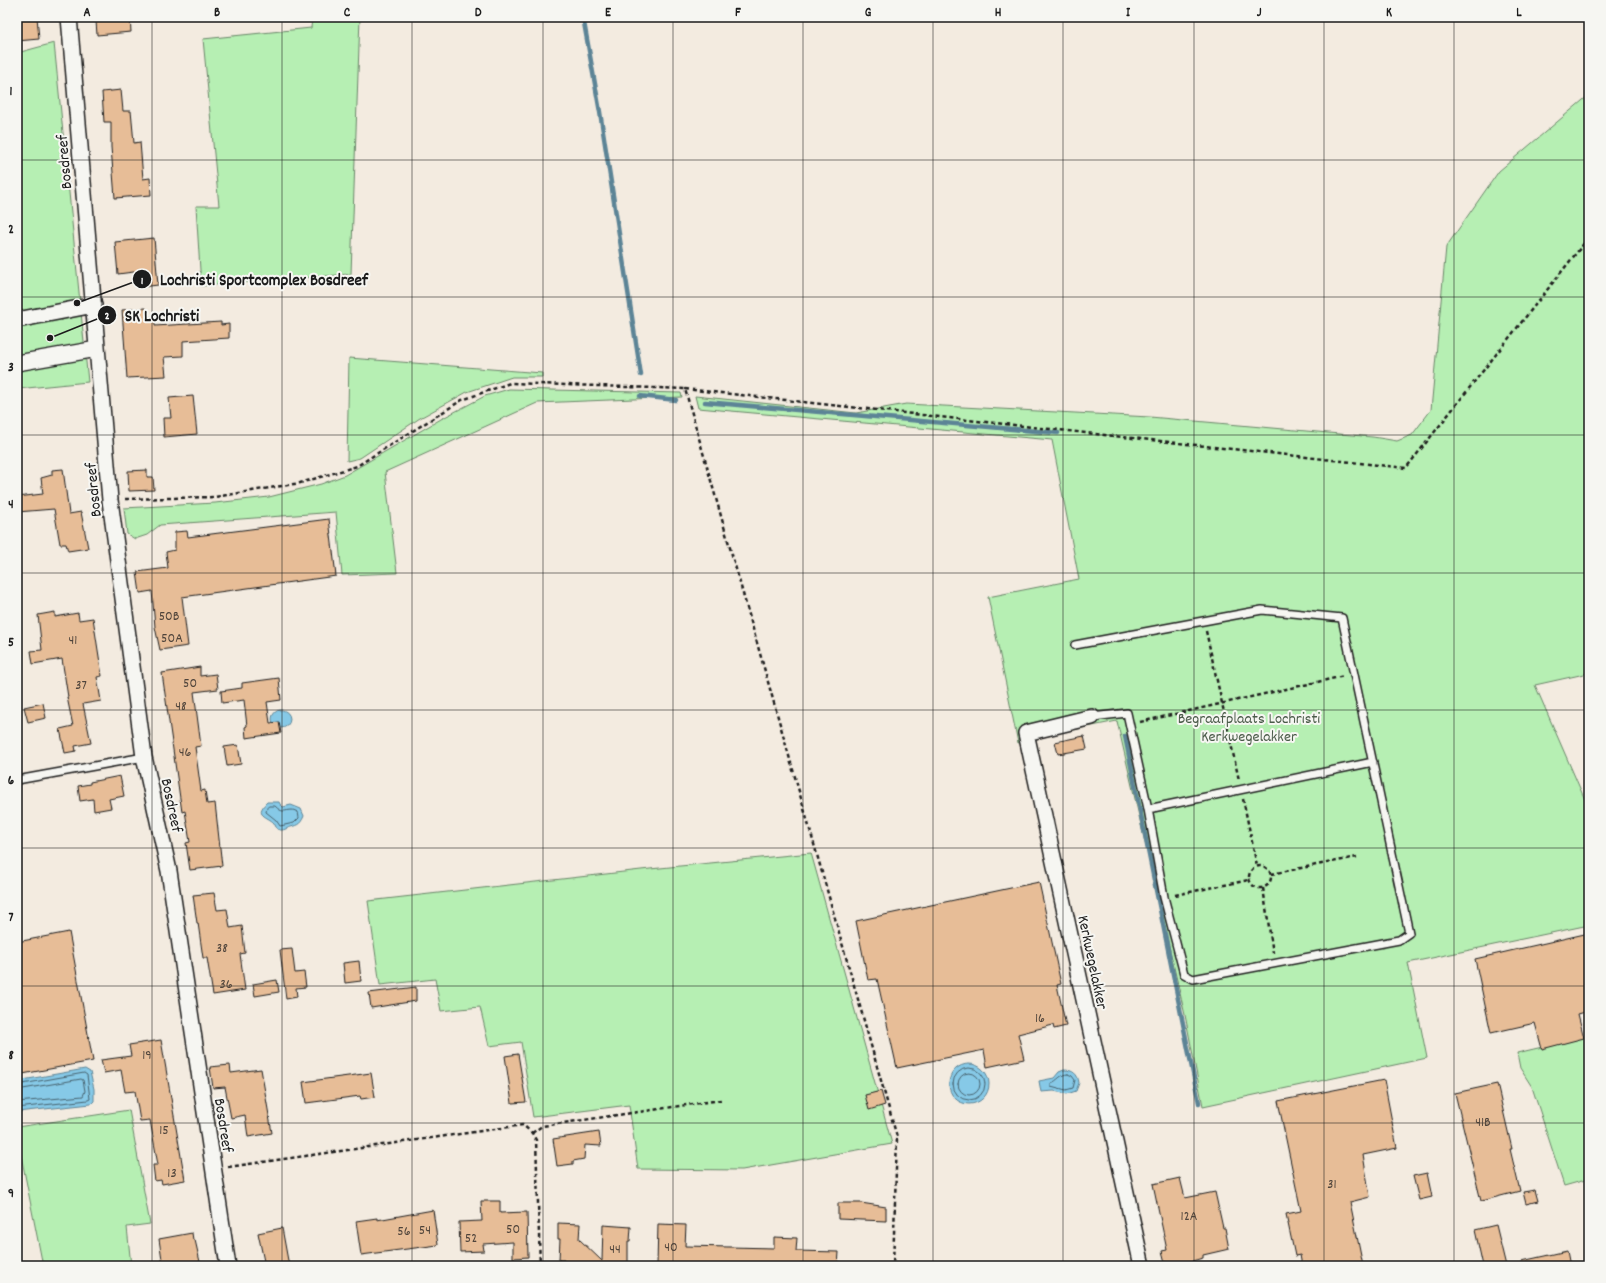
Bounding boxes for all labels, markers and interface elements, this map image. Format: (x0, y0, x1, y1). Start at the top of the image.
text: A (83, 4, 91, 23)
text: B (214, 4, 220, 23)
text: C (344, 4, 351, 23)
text: D (475, 4, 482, 23)
text: E (605, 4, 612, 23)
text: F (735, 4, 741, 23)
text: G (865, 4, 872, 23)
text: H (995, 4, 1002, 23)
text: I (1126, 4, 1131, 23)
text: J (1257, 4, 1262, 23)
text: K (1386, 4, 1392, 23)
text: L (1516, 4, 1522, 23)
text: 1 (10, 83, 13, 102)
street label: Bosdreef (52, 133, 79, 190)
text: 2 (8, 221, 14, 240)
callout: Lochristi Sportcomplex Bosdreef (132, 265, 376, 294)
text: Lochristi Sportcomplex Bosdreef (160, 270, 369, 294)
text: 1 (141, 273, 144, 290)
callout: SK Lochristi (97, 300, 207, 329)
text: SK Lochristi (125, 306, 200, 330)
text: 2 (104, 308, 110, 325)
text: 3 (8, 359, 14, 378)
street label: Bosdreef (80, 461, 109, 518)
text: 4 (8, 496, 14, 515)
house number: 50B (159, 607, 180, 627)
house number: 50A (161, 629, 183, 649)
house number: 41 (69, 631, 77, 651)
text: 5 (8, 634, 14, 653)
house number: 50 (183, 674, 197, 694)
house number: 37 (75, 676, 87, 696)
house number: 48 (175, 697, 187, 717)
park label: Begraafplaats Lochristi Kerkwegelakker (1178, 708, 1320, 749)
house number: 46 (179, 743, 191, 763)
text: 6 (8, 772, 15, 791)
street label: Bosdreef (154, 776, 188, 835)
text: 7 (9, 909, 14, 928)
street label: Kerkwegelakker (1070, 913, 1113, 1012)
house number: 38 (216, 939, 228, 959)
house number: 36 (219, 975, 233, 995)
house number: 16 (1035, 1009, 1045, 1029)
house number: 19 (142, 1046, 152, 1066)
text: 8 (8, 1047, 14, 1066)
street label: Bosdreef (207, 1097, 238, 1155)
house number: 41B (1475, 1113, 1491, 1133)
house number: 15 (159, 1121, 169, 1141)
house number: 13 (167, 1164, 177, 1184)
house number: 31 (1327, 1175, 1337, 1195)
text: 9 (8, 1185, 14, 1204)
house number: 12A (1181, 1207, 1198, 1227)
house number: 50 (506, 1220, 520, 1240)
house number: 54 (419, 1221, 431, 1241)
house number: 56 (397, 1222, 411, 1242)
house number: 52 (465, 1229, 477, 1249)
house number: 40 (664, 1238, 678, 1258)
house number: 44 (609, 1240, 621, 1260)

